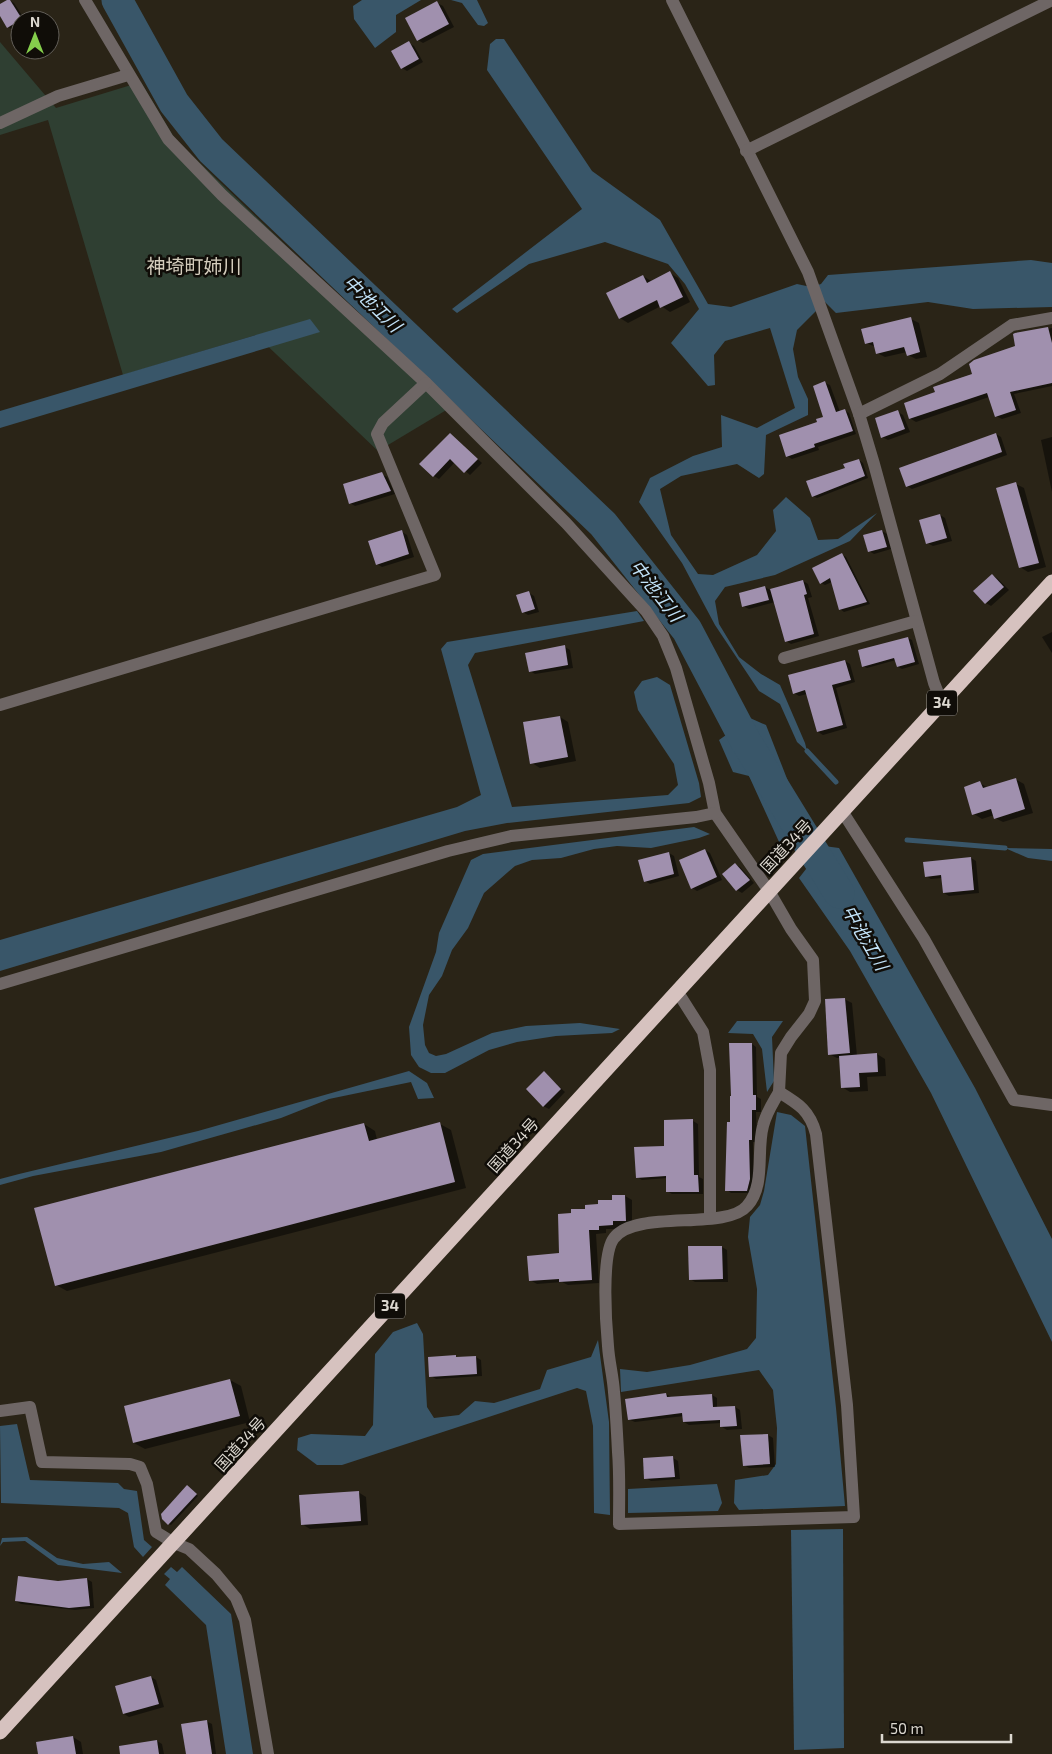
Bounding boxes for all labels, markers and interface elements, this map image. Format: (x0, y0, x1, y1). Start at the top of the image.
north arrow (10, 10, 60, 60)
text: N (30, 13, 40, 30)
district label: 神埼町姉川 (146, 254, 242, 277)
water label: 中池江川 (339, 270, 408, 338)
water label: 中池江川 (626, 555, 689, 627)
road number: 34 (927, 690, 957, 716)
street label: 国道34号 (756, 815, 815, 877)
water label: 中池江川 (838, 901, 894, 976)
street label: 国道34号 (483, 1114, 542, 1176)
road number: 34 (375, 1294, 405, 1318)
street label: 国道34号 (210, 1413, 269, 1475)
scale bar (882, 1712, 1011, 1744)
text: 50 m (890, 1719, 924, 1737)

